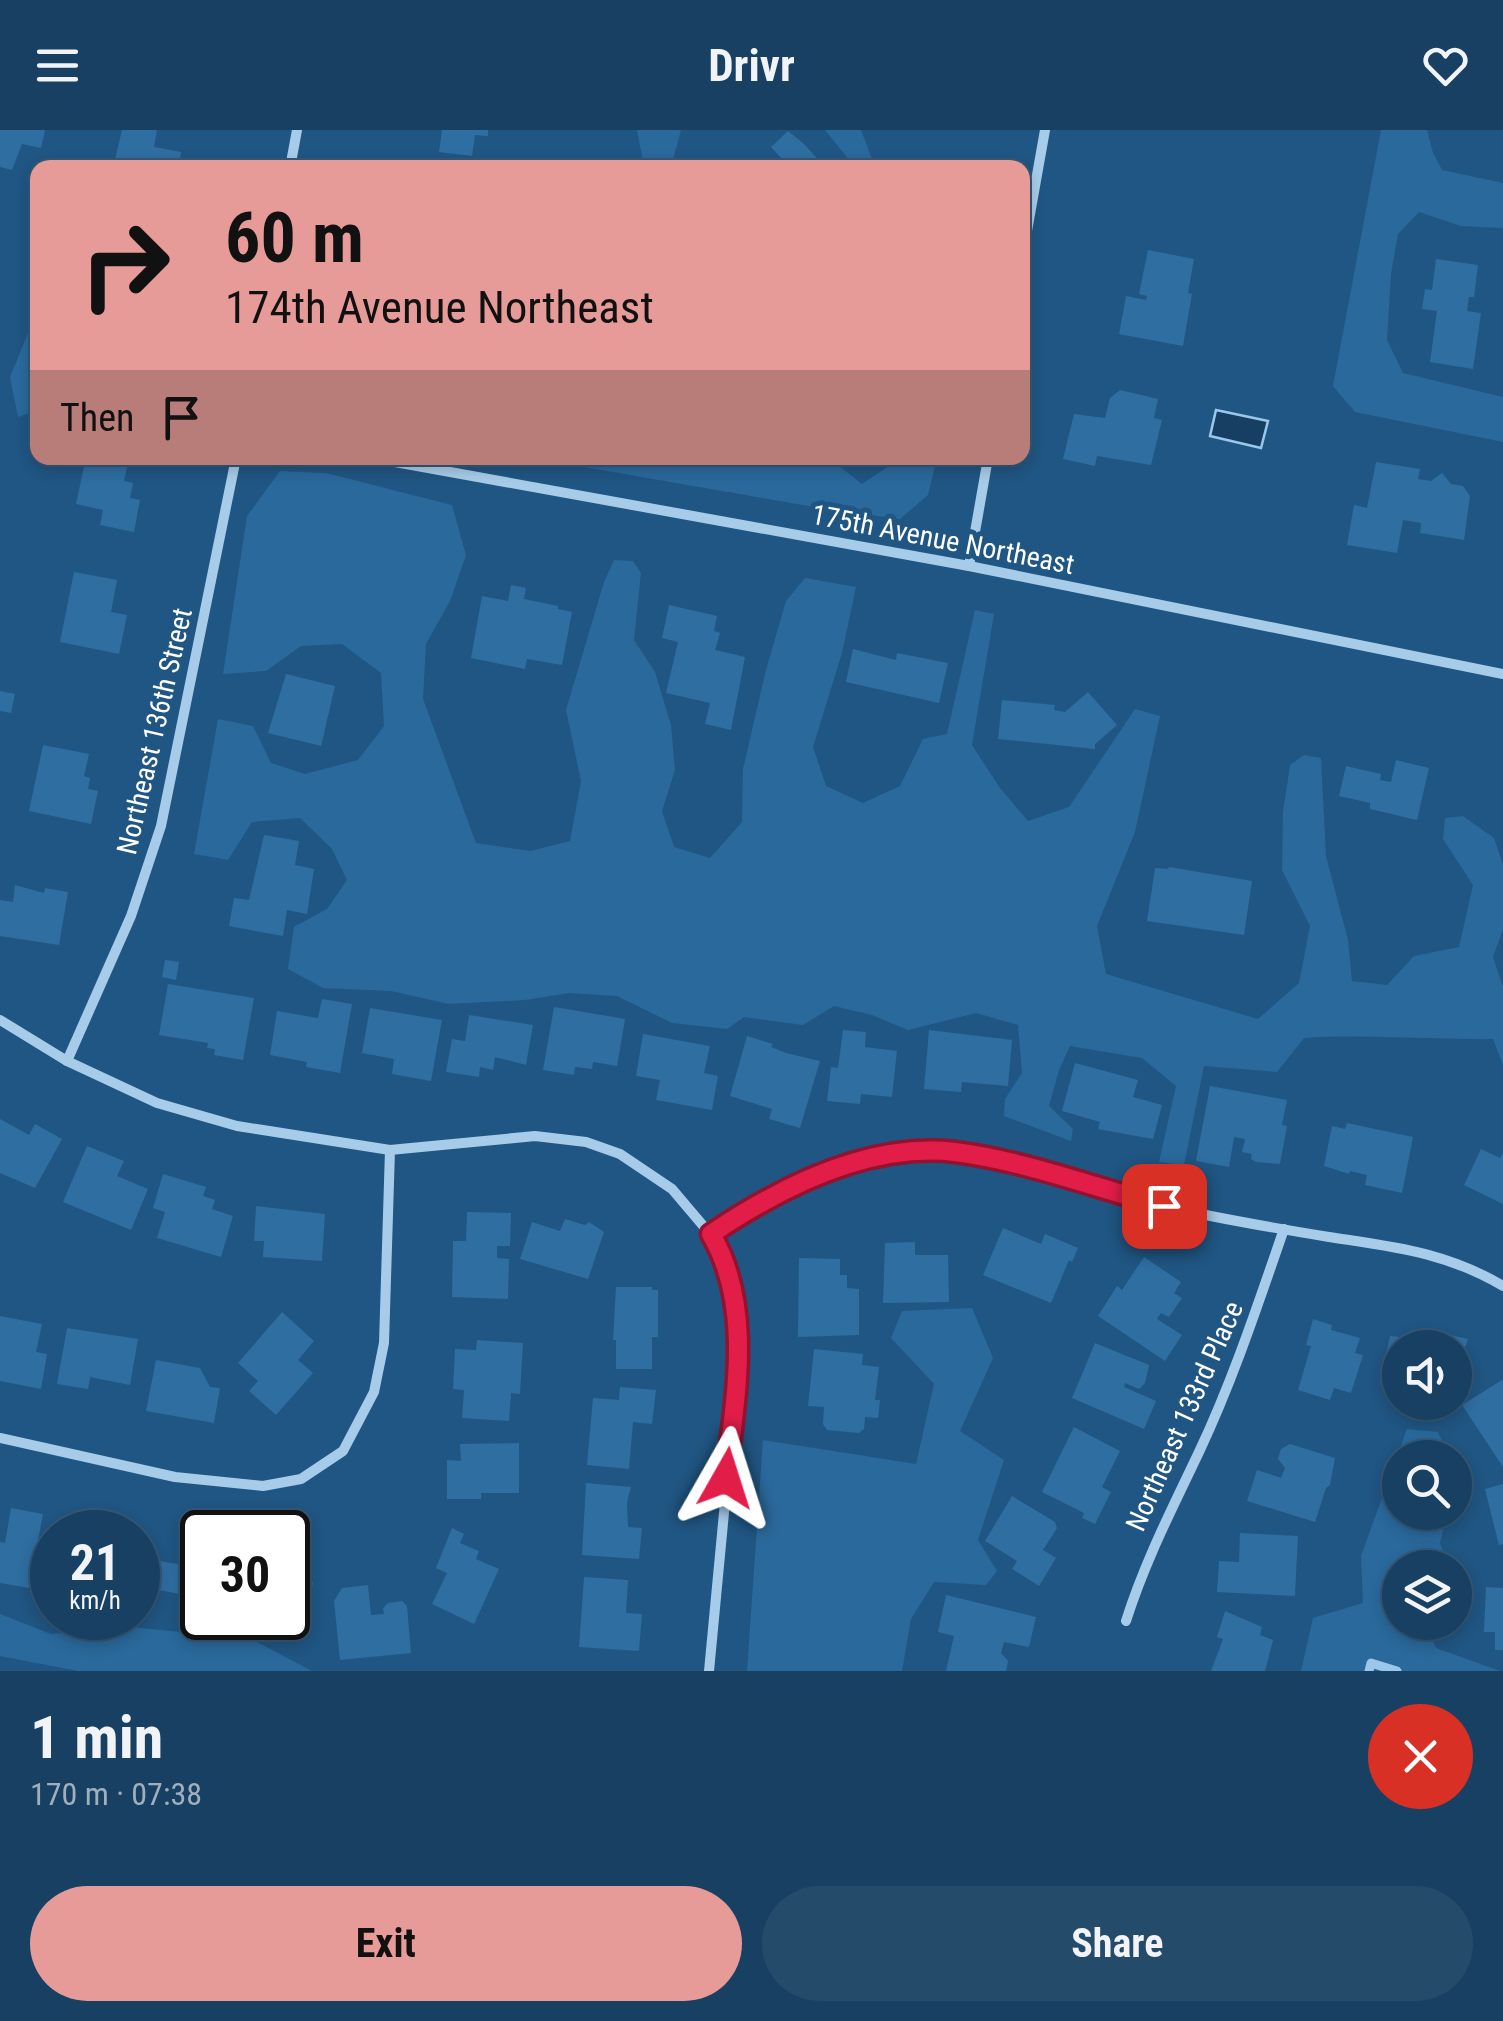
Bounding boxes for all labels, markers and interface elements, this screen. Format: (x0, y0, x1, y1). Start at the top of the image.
icon: menu (30, 38, 85, 93)
icon: heart (1418, 38, 1473, 93)
text: Drivr (708, 39, 795, 92)
text: 60 m (225, 197, 364, 279)
icon: right (60, 200, 190, 330)
text: 174th Avenue Northeast (225, 281, 654, 334)
icon: arrive (154, 390, 209, 445)
text: Then (60, 396, 134, 440)
street label: 175th Avenue Northeast (809, 498, 1077, 581)
street label: Northeast 136th Street (110, 605, 199, 857)
pin (1122, 1164, 1207, 1249)
icon: arrive (1137, 1179, 1192, 1234)
street label: Northeast 133rd Place (1119, 1296, 1250, 1536)
map controls (1382, 1330, 1472, 1640)
button: sound (1382, 1330, 1472, 1420)
position arrow (674, 1426, 778, 1530)
button: search (1382, 1440, 1472, 1530)
speed limit sign: 30 (180, 1510, 310, 1640)
text: 21 (70, 1534, 120, 1592)
button: layers (1382, 1550, 1472, 1640)
text: km/h (69, 1586, 121, 1615)
text: 1 min (30, 1702, 163, 1773)
button: close (1368, 1704, 1473, 1809)
text: 170 m · 07:38 (30, 1775, 202, 1813)
button: Exit (30, 1886, 742, 2001)
button: Share (762, 1886, 1473, 2001)

